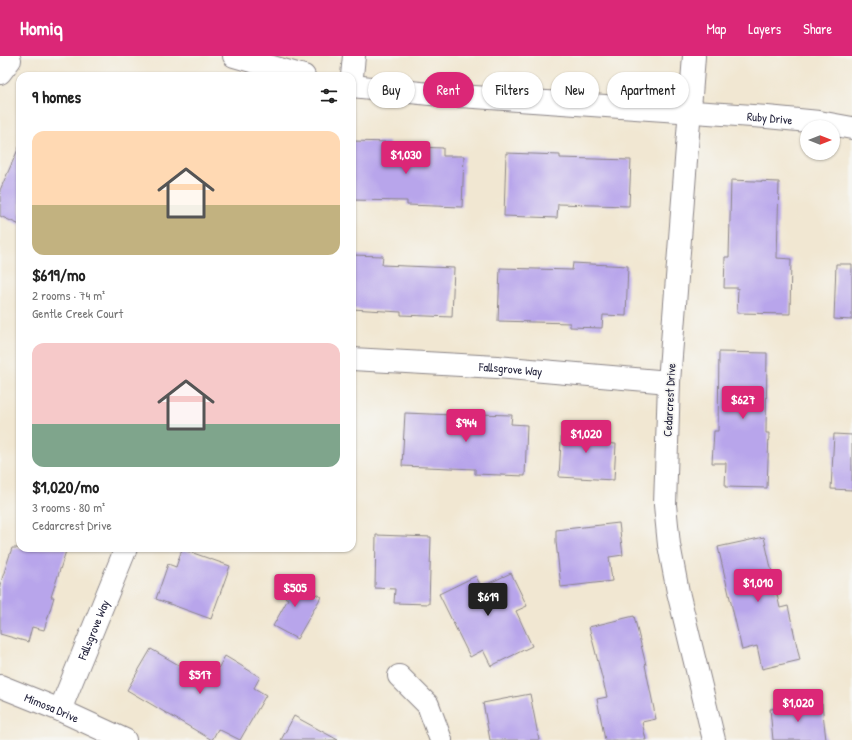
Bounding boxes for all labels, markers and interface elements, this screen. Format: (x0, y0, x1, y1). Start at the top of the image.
text: Homiq (20, 15, 63, 41)
text: Map (706, 19, 726, 38)
text: Layers (748, 19, 781, 38)
text: Share (803, 19, 832, 38)
chip: Buy (368, 72, 415, 108)
chip: Rent (423, 72, 474, 108)
chip: Filters (482, 72, 543, 108)
chip: New (551, 72, 599, 108)
chip: Apartment (607, 72, 689, 108)
text: 9 homes (32, 85, 81, 108)
icon: filters (318, 85, 340, 107)
street label: Ruby Drive (746, 107, 794, 128)
north arrow (800, 120, 840, 160)
map controls (800, 120, 840, 160)
pin: $1,030 (373, 141, 439, 175)
text: $1,030 (390, 145, 422, 163)
icon: home (150, 157, 222, 229)
text: $619/mo (32, 263, 85, 286)
text: 2 rooms · 74 m² (32, 286, 105, 304)
text: Gentle Creek Court (32, 304, 123, 322)
street label: Fallsgrove Way (478, 357, 543, 379)
street label: Cedarcrest Drive (659, 363, 679, 437)
icon: home (150, 369, 222, 441)
pin: $627 (719, 386, 767, 420)
text: $627 (731, 390, 755, 408)
pin: $944 (442, 409, 490, 443)
text: $944 (455, 413, 477, 431)
pin: $1,020 (553, 420, 619, 454)
text: $1,020 (570, 424, 602, 442)
text: $1,020/mo (32, 475, 99, 498)
text: 3 rooms · 80 m² (32, 498, 105, 516)
text: Cedarcrest Drive (32, 516, 112, 534)
pin: $1,010 (725, 569, 791, 603)
text: $1,010 (743, 573, 773, 591)
pin: $505 (271, 574, 319, 608)
text: $505 (283, 578, 307, 596)
pin: $619 (464, 583, 512, 617)
text: $619 (477, 587, 499, 605)
street label: Fallsgrove Way (73, 597, 113, 663)
pin: $517 (176, 661, 224, 695)
text: $517 (188, 665, 212, 683)
street label: Mimosa Drive (22, 688, 82, 726)
pin: $1,020 (765, 689, 831, 723)
text: $1,020 (782, 693, 814, 711)

